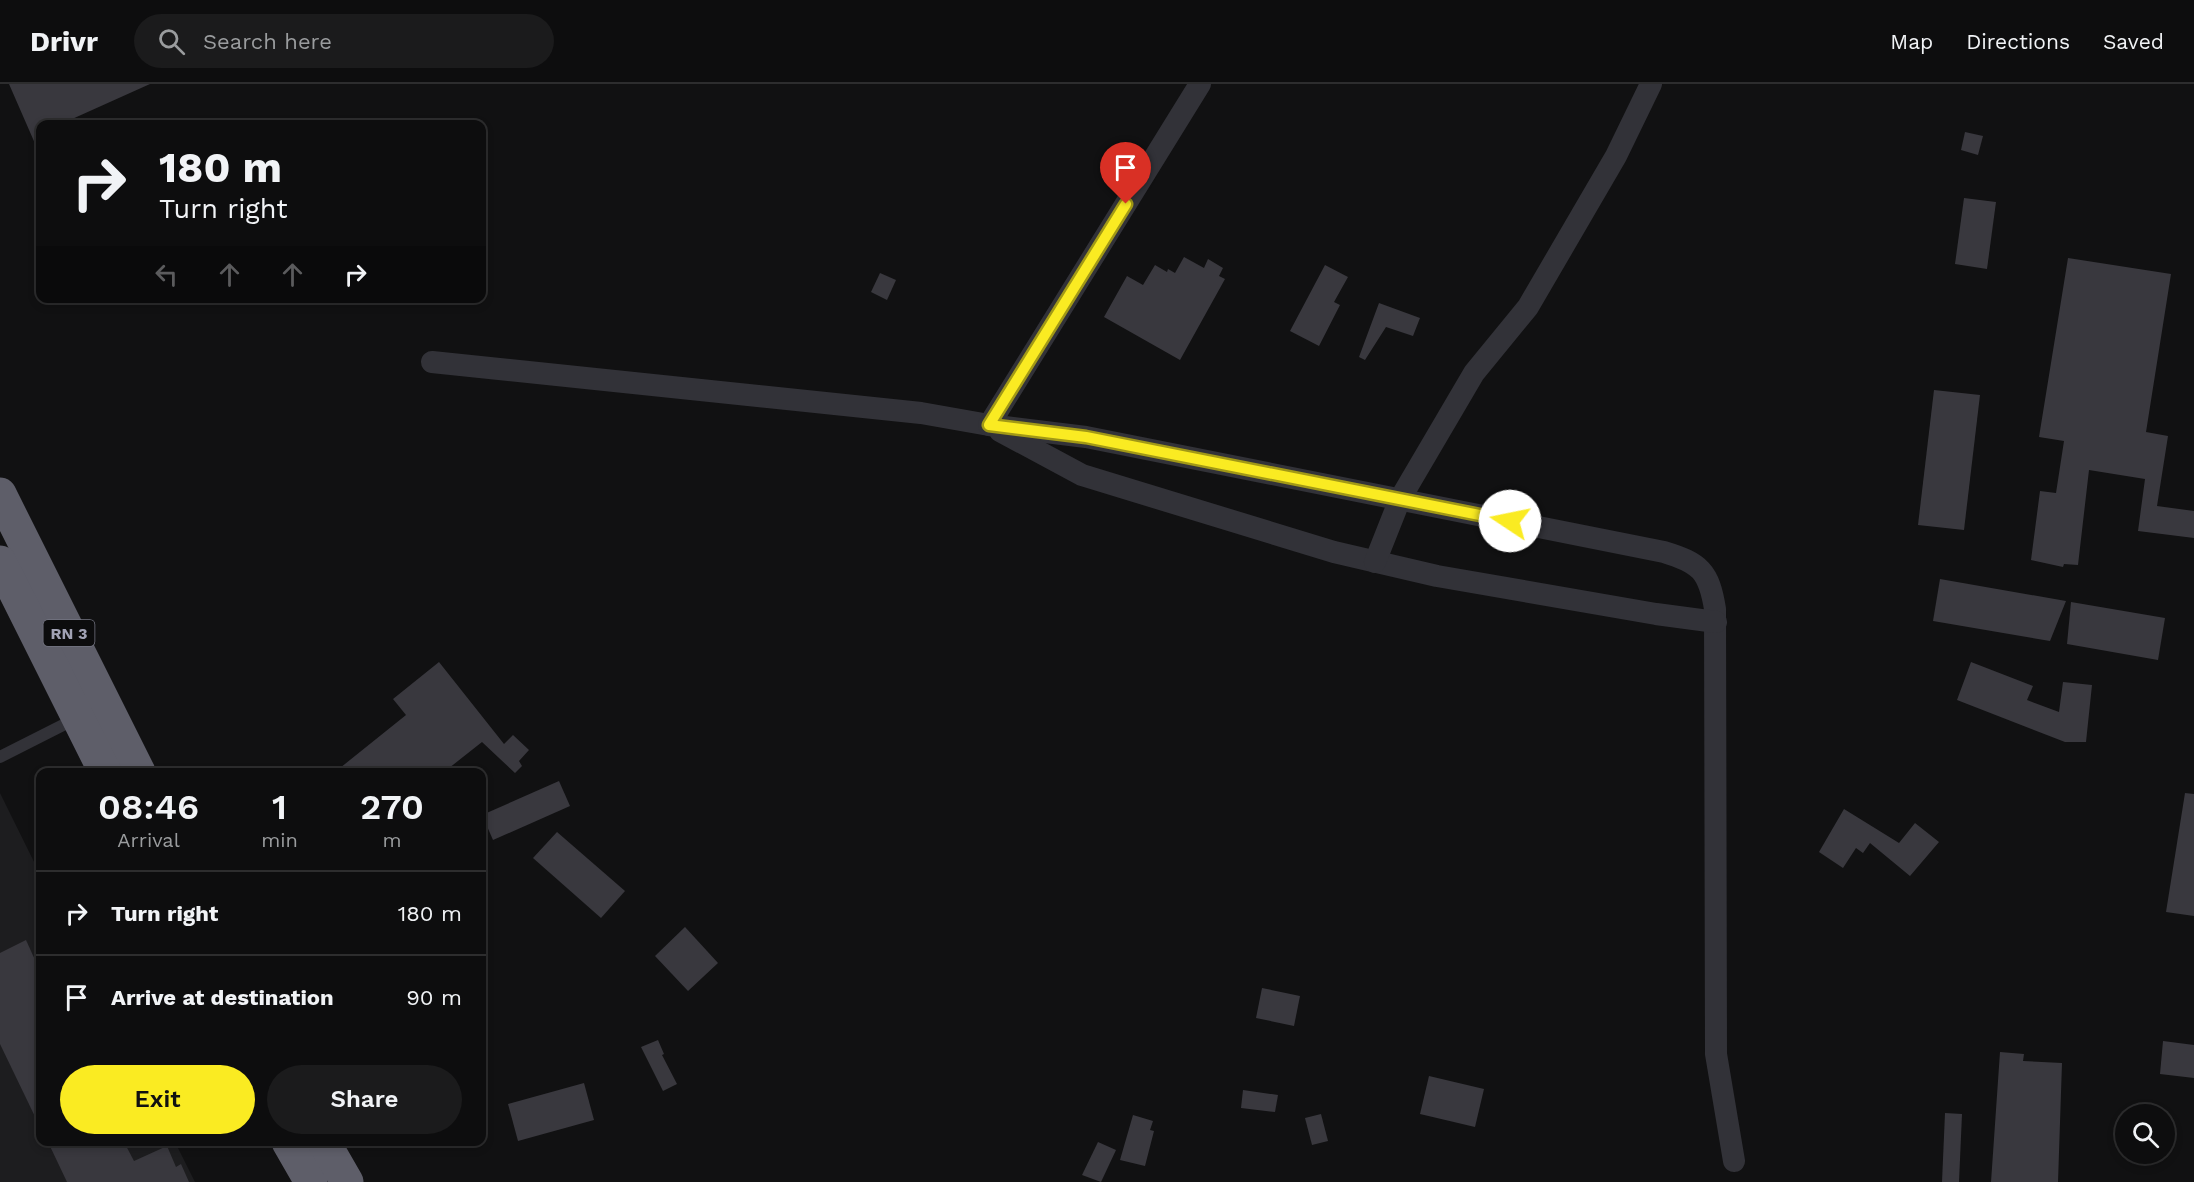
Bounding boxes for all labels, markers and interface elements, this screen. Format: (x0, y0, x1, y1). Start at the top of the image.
search box (134, 14, 554, 68)
text: Drivr (30, 25, 98, 58)
icon: search (155, 25, 188, 58)
text: Search here (203, 29, 332, 54)
text: Map (1890, 29, 1933, 54)
text: Directions (1966, 29, 2070, 54)
text: Saved (2103, 29, 2164, 54)
pin (1100, 142, 1151, 204)
text: 180 m (159, 143, 282, 192)
icon: right (60, 144, 138, 222)
icon: arrive (1109, 151, 1142, 184)
text: Turn right (159, 193, 288, 225)
icon: left (150, 258, 183, 291)
icon: ahead (213, 258, 246, 291)
icon: ahead (276, 258, 309, 291)
icon: right (339, 258, 372, 291)
position arrow (1478, 489, 1542, 553)
road number: RN 3 (44, 620, 94, 646)
text: 08:46 (98, 786, 199, 828)
text: 1 (272, 786, 287, 828)
text: 270 (360, 786, 424, 828)
text: Arrival (117, 828, 180, 852)
text: min (261, 828, 298, 852)
text: m (382, 828, 401, 852)
icon: right (60, 897, 93, 930)
text: Turn right (111, 901, 218, 926)
text: 180 m (398, 901, 462, 926)
icon: arrive (60, 981, 93, 1014)
text: Arrive at destination (111, 985, 334, 1010)
text: 90 m (406, 985, 462, 1010)
button: Exit (60, 1065, 255, 1134)
button: Share (267, 1065, 462, 1134)
map controls (2115, 1104, 2175, 1164)
button: search (2115, 1104, 2175, 1164)

